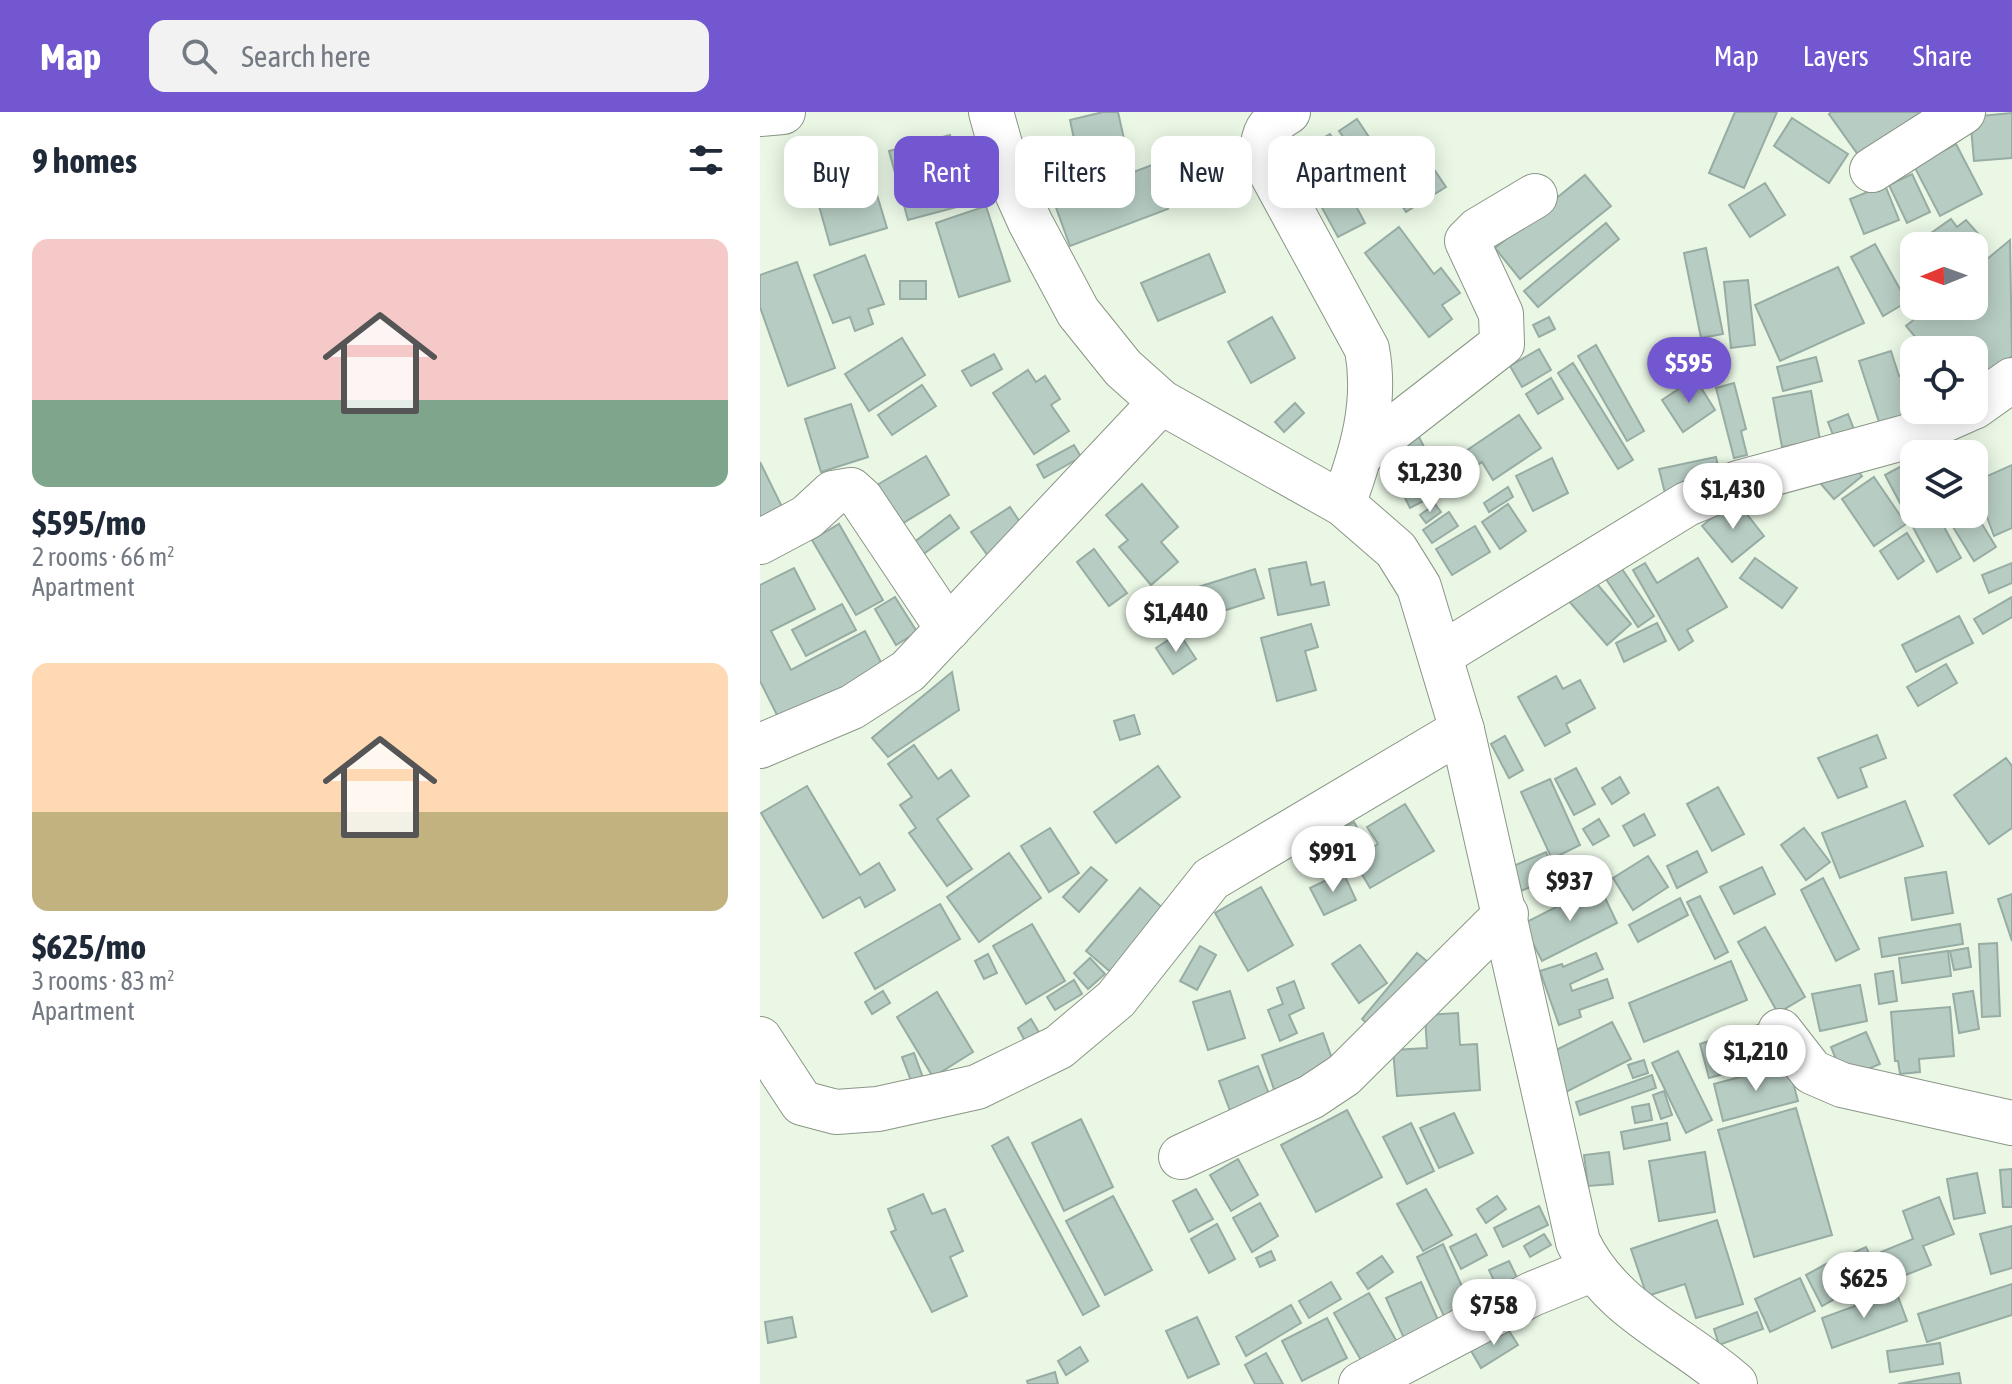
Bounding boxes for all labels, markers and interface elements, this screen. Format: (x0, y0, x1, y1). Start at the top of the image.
search box (149, 20, 709, 92)
icon: search (177, 34, 221, 78)
text: Map (40, 35, 101, 78)
text: Search here (241, 39, 371, 73)
text: Map (1714, 40, 1759, 72)
text: Layers (1803, 40, 1869, 72)
text: Share (1913, 40, 1972, 72)
chip: Buy (784, 136, 878, 208)
chip: Rent (894, 136, 999, 208)
chip: Filters (1015, 136, 1135, 208)
chip: New (1151, 136, 1252, 208)
chip: Apartment (1268, 136, 1435, 208)
icon: filters (684, 138, 728, 182)
text: 9 homes (32, 141, 137, 180)
north arrow (1900, 232, 1988, 320)
map controls (1900, 232, 1988, 528)
icon: home (308, 291, 452, 435)
button: locate (1900, 336, 1988, 424)
pin: $595 (1642, 337, 1736, 405)
text: $595 (1665, 348, 1713, 378)
button: layers (1900, 440, 1988, 528)
pin: $1,230 (1365, 446, 1495, 514)
text: $1,230 (1398, 457, 1462, 487)
pin: $1,430 (1668, 463, 1798, 531)
text: $1,430 (1701, 474, 1765, 504)
text: $595/mo (32, 503, 146, 542)
text: 2 rooms · 66 m² (32, 542, 174, 572)
text: Apartment (32, 572, 135, 602)
pin: $1,440 (1111, 586, 1241, 654)
text: $1,440 (1144, 597, 1208, 627)
icon: home (308, 715, 452, 859)
pin: $991 (1286, 826, 1380, 894)
text: $991 (1309, 837, 1357, 867)
pin: $937 (1523, 855, 1617, 923)
text: $937 (1546, 866, 1594, 896)
text: $625/mo (32, 927, 146, 966)
text: 3 rooms · 83 m² (32, 966, 174, 996)
text: Apartment (32, 996, 135, 1026)
pin: $1,210 (1691, 1025, 1821, 1093)
text: $1,210 (1724, 1036, 1788, 1066)
pin: $625 (1817, 1252, 1911, 1320)
text: $625 (1840, 1263, 1888, 1293)
pin: $758 (1447, 1279, 1541, 1347)
text: $758 (1470, 1290, 1518, 1320)

